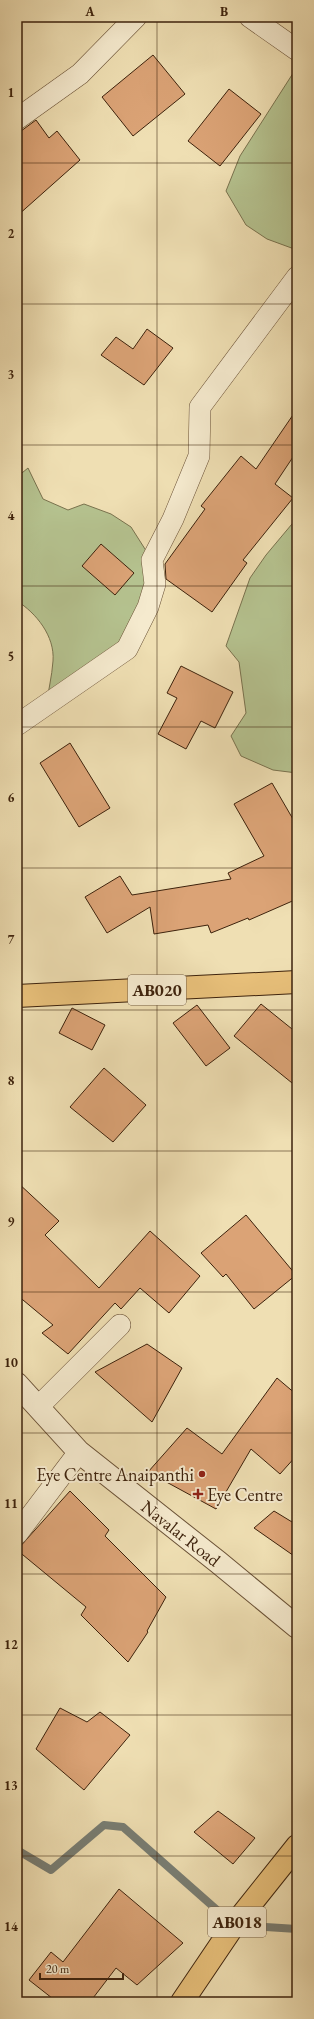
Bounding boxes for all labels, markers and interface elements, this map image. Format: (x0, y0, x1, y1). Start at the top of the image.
text: A (84, 3, 95, 20)
text: B (220, 3, 228, 20)
text: 1 (8, 84, 15, 101)
text: 2 (8, 225, 15, 242)
text: 3 (8, 366, 15, 383)
text: 4 (8, 507, 15, 524)
text: 5 (8, 648, 14, 665)
text: 6 (8, 789, 15, 806)
text: 7 (8, 931, 15, 948)
road number: AB020 (128, 975, 186, 1005)
text: 8 (8, 1072, 15, 1089)
text: 9 (8, 1213, 15, 1230)
text: 10 (4, 1354, 18, 1371)
place label: Eye Centre Anaipanthi (36, 1463, 195, 1486)
marker: Eye Centre Anaipanthi (197, 1469, 207, 1479)
place label: Eye Centre (207, 1483, 283, 1506)
marker: Eye Centre (192, 1488, 204, 1500)
text: 11 (4, 1495, 18, 1512)
street label: Navalar Road (137, 1495, 226, 1572)
text: 12 (4, 1636, 18, 1653)
text: 13 (4, 1777, 18, 1794)
road number: AB018 (208, 1907, 266, 1937)
text: 14 (4, 1918, 18, 1935)
scale bar (40, 1955, 123, 1981)
text: 20 m (46, 1961, 70, 1977)

